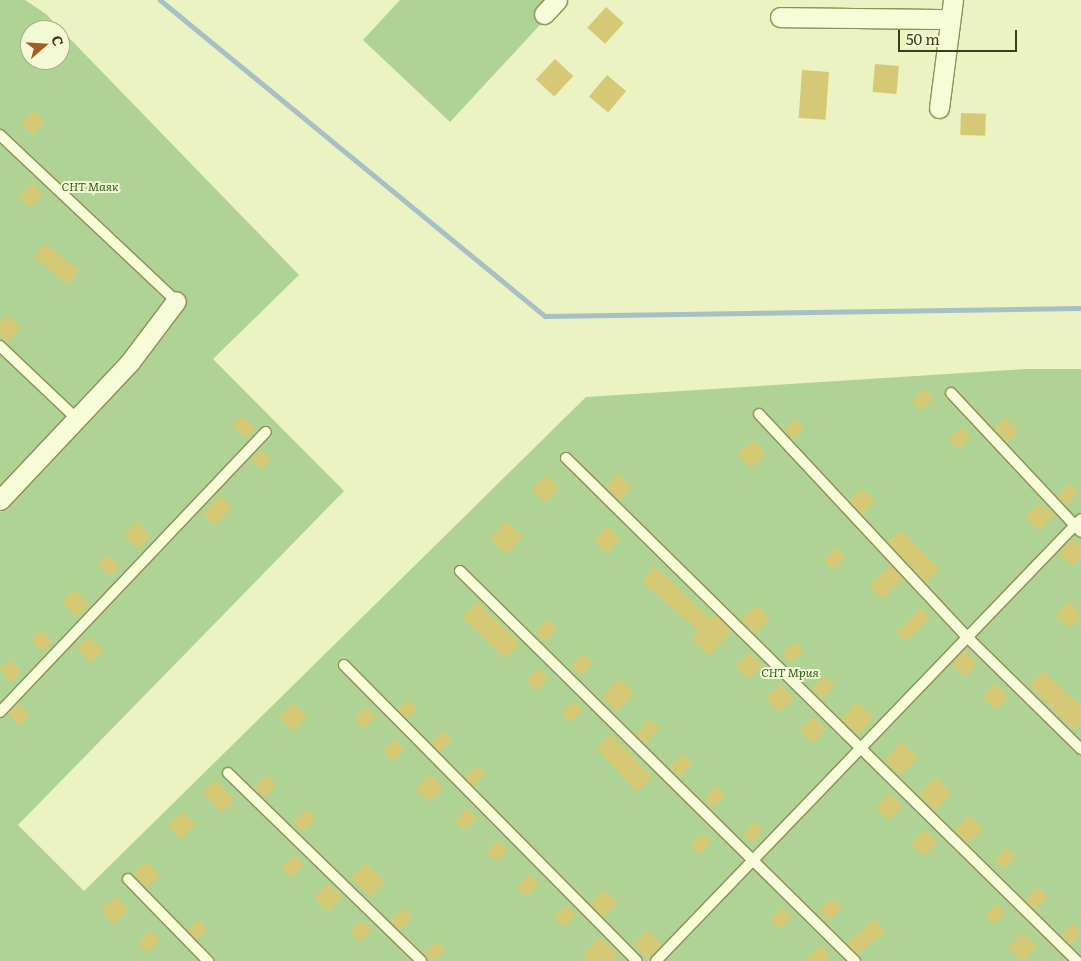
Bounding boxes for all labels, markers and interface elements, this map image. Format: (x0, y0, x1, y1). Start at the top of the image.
north arrow (20, 20, 70, 70)
scale bar (901, 20, 1020, 52)
text: 50 m (906, 27, 940, 50)
text: С (47, 32, 69, 48)
park label: СНТ Маяк (62, 180, 118, 194)
park label: СНТ Мрия (761, 666, 819, 680)

